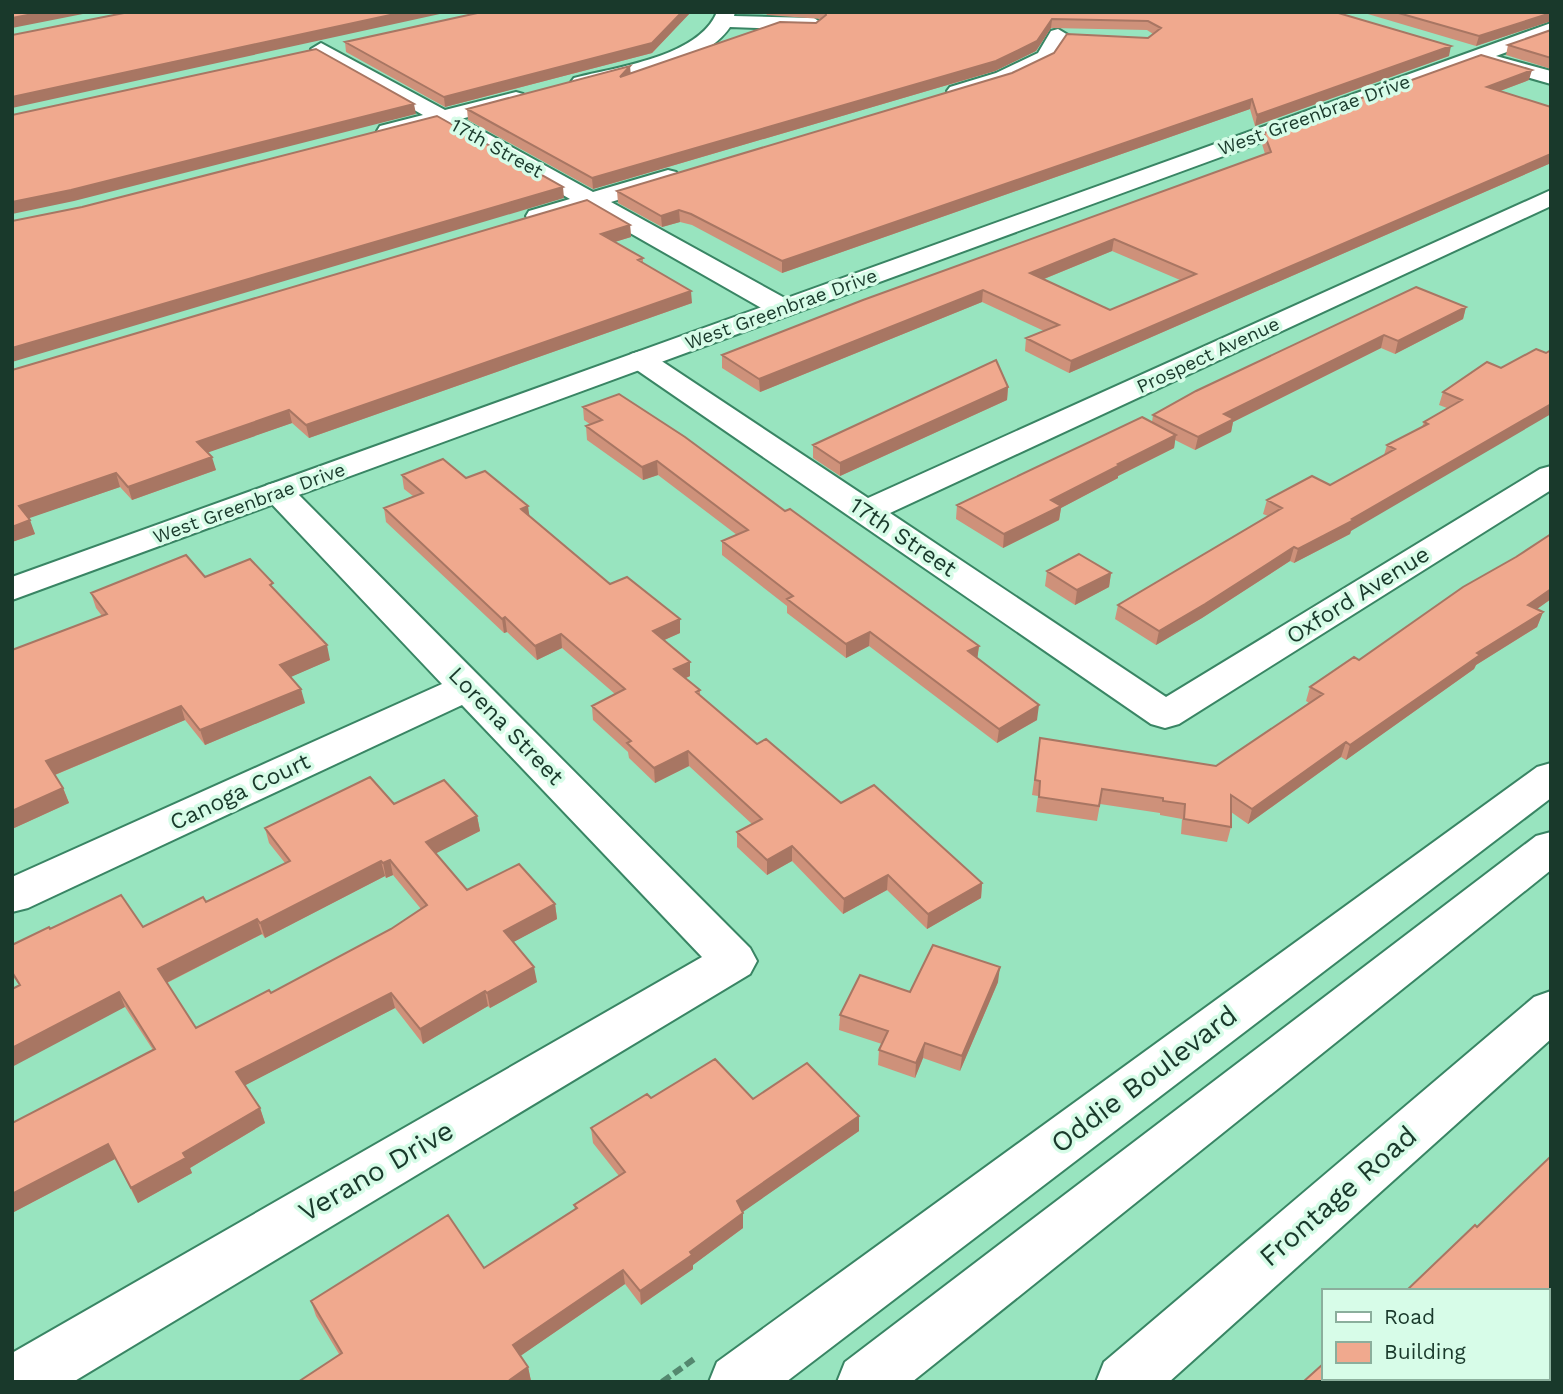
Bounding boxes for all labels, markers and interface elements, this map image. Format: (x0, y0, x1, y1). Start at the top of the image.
street label: West Greenbrae Drive (1215, 70, 1413, 160)
street label: 17th Street (447, 113, 547, 183)
street label: West Greenbrae Drive (682, 264, 880, 354)
street label: Prospect Avenue (1133, 312, 1283, 398)
street label: West Greenbrae Drive (150, 458, 348, 548)
street label: 17th Street (845, 491, 962, 583)
street label: Oxford Avenue (1282, 540, 1434, 650)
street label: Lorena Street (443, 661, 569, 791)
street label: Canoga Court (166, 748, 315, 836)
street label: Oddie Boulevard (1044, 998, 1244, 1160)
street label: Verano Drive (293, 1113, 459, 1229)
street label: Frontage Road (1253, 1119, 1423, 1273)
legend (1322, 1289, 1549, 1380)
text: Road (1384, 1304, 1435, 1329)
text: Building (1384, 1339, 1466, 1364)

